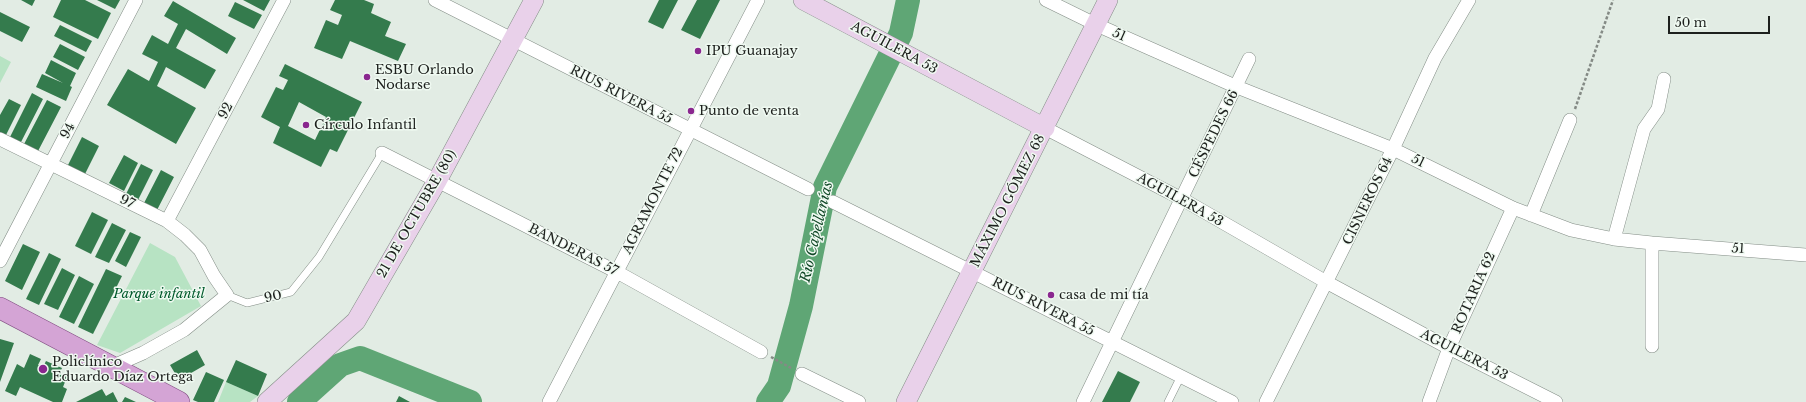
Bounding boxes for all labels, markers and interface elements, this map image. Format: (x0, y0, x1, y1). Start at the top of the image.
scale bar (1670, 8, 1772, 34)
text: 50 m (1675, 15, 1707, 30)
street label: AGUILERA 53 (848, 19, 940, 77)
street label: 51 (1110, 25, 1128, 45)
place label: IPU Guanajay (706, 43, 798, 59)
marker: IPU Guanajay (693, 46, 703, 56)
place label: ESBU Orlando Nodarse (375, 62, 474, 93)
street label: RIUS RIVERA 55 (567, 62, 675, 128)
marker: ESBU Orlando Nodarse (362, 72, 372, 82)
street label: CÉSPEDES 66 (1186, 87, 1242, 181)
street label: 92 (215, 100, 237, 122)
place label: Punto de venta (699, 103, 799, 119)
marker: Punto de venta (686, 106, 696, 116)
place label: Círculo Infantil (314, 117, 416, 133)
street label: 94 (57, 120, 79, 142)
marker: Círculo Infantil (301, 120, 311, 130)
street label: MÁXIMO GÓMEZ 68 (968, 132, 1048, 270)
street label: AGRAMONTE 72 (619, 145, 687, 257)
street label: 21 DE OCTUBRE (80) (374, 147, 460, 281)
street label: 51 (1409, 151, 1427, 171)
street label: CISNEROS 64 (1340, 155, 1396, 247)
street label: AGUILERA 53 (1134, 170, 1226, 230)
water label: Río Capellanías (797, 180, 837, 284)
street label: 97 (117, 192, 137, 212)
street label: BANDERAS 57 (526, 221, 620, 279)
street label: 51 (1731, 241, 1745, 257)
street label: ROTARIA 62 (1449, 250, 1499, 336)
street label: RIUS RIVERA 55 (989, 274, 1097, 340)
park label: Parque infantil (113, 286, 205, 302)
street label: 90 (263, 287, 283, 307)
place label: casa de mi tía (1059, 287, 1149, 303)
marker: casa de mi tía (1046, 290, 1056, 300)
street label: AGUILERA 53 (1418, 326, 1510, 384)
place label: Policlínico Eduardo Díaz Ortega (52, 354, 193, 385)
marker: Policlínico Eduardo Díaz Ortega (37, 363, 49, 375)

